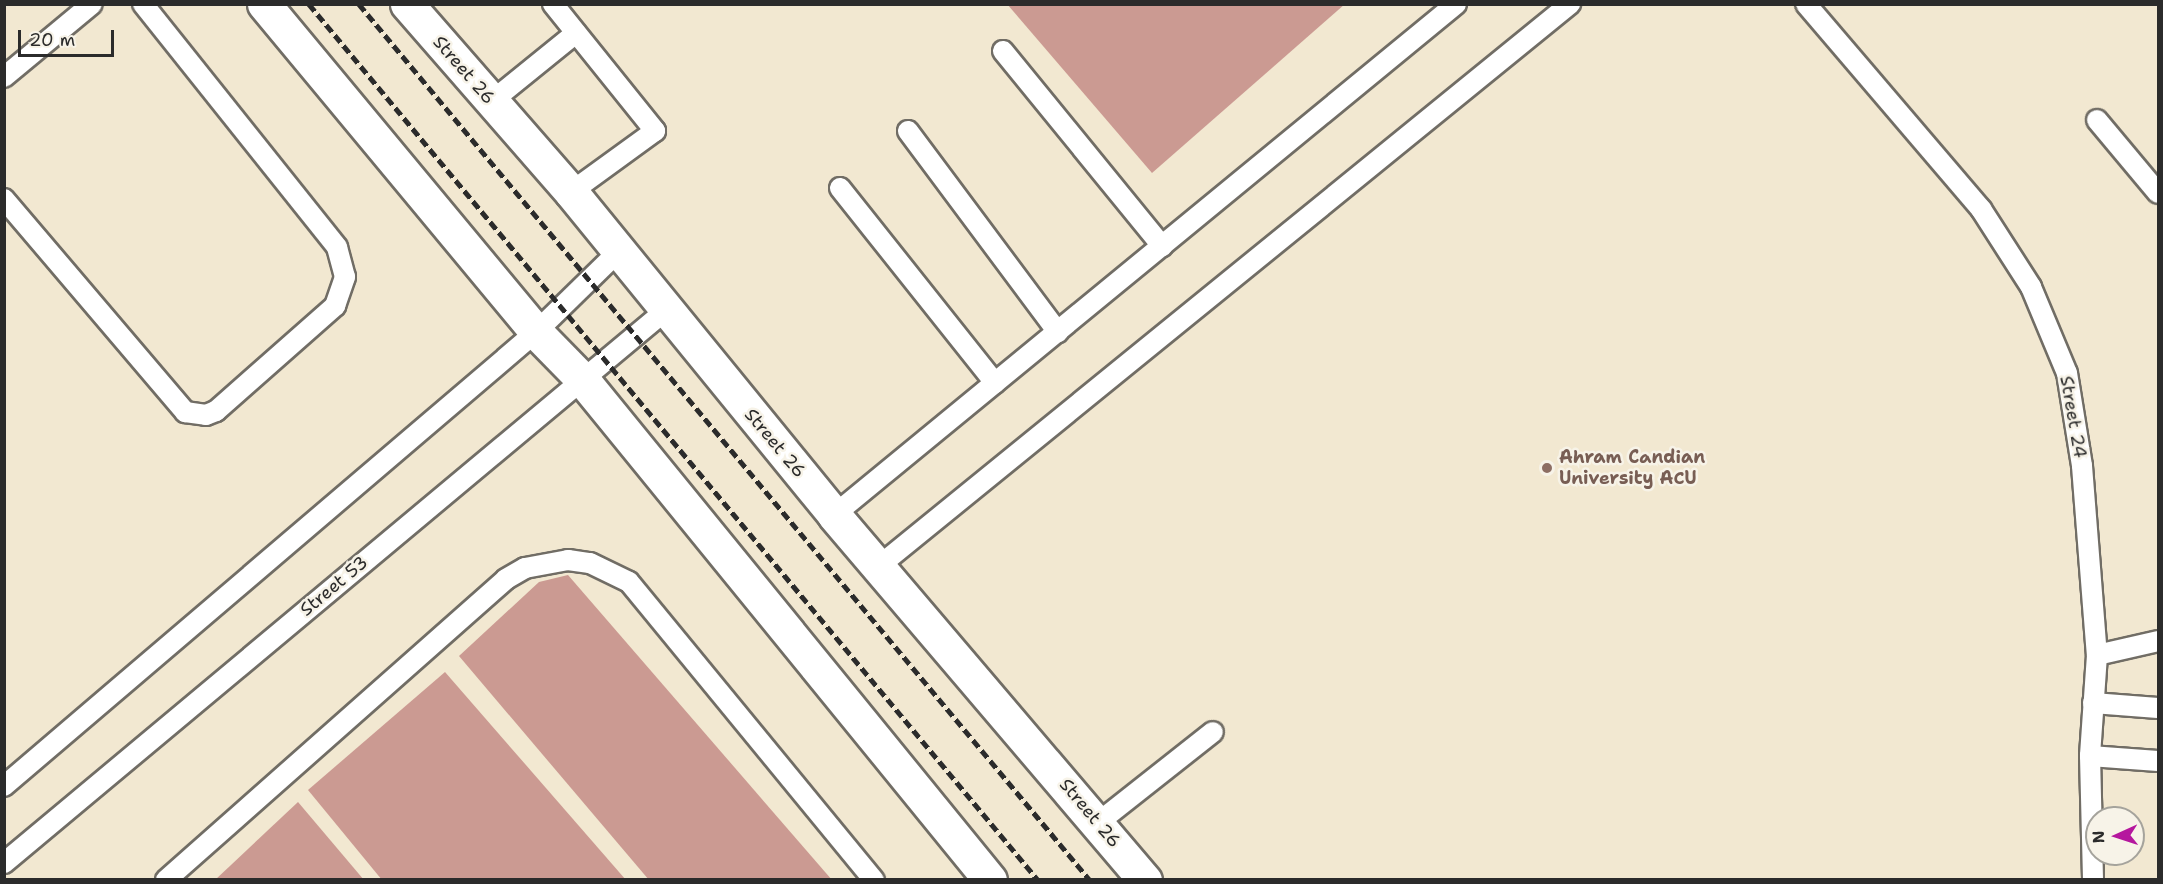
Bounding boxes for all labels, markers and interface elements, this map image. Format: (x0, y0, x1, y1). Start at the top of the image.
scale bar (21, 18, 117, 56)
text: 20 m (29, 28, 75, 52)
street label: Street 26 (428, 31, 500, 109)
street label: Street 24 (2055, 374, 2091, 460)
street label: Street 26 (740, 404, 810, 482)
place label: Ahram Candian University ACU (1559, 447, 1705, 490)
marker: Ahram Candian University ACU (1540, 461, 1554, 475)
street label: Street 53 (296, 551, 372, 621)
street label: Street 26 (1055, 774, 1125, 852)
north arrow (2085, 806, 2145, 866)
text: N (2088, 830, 2109, 844)

